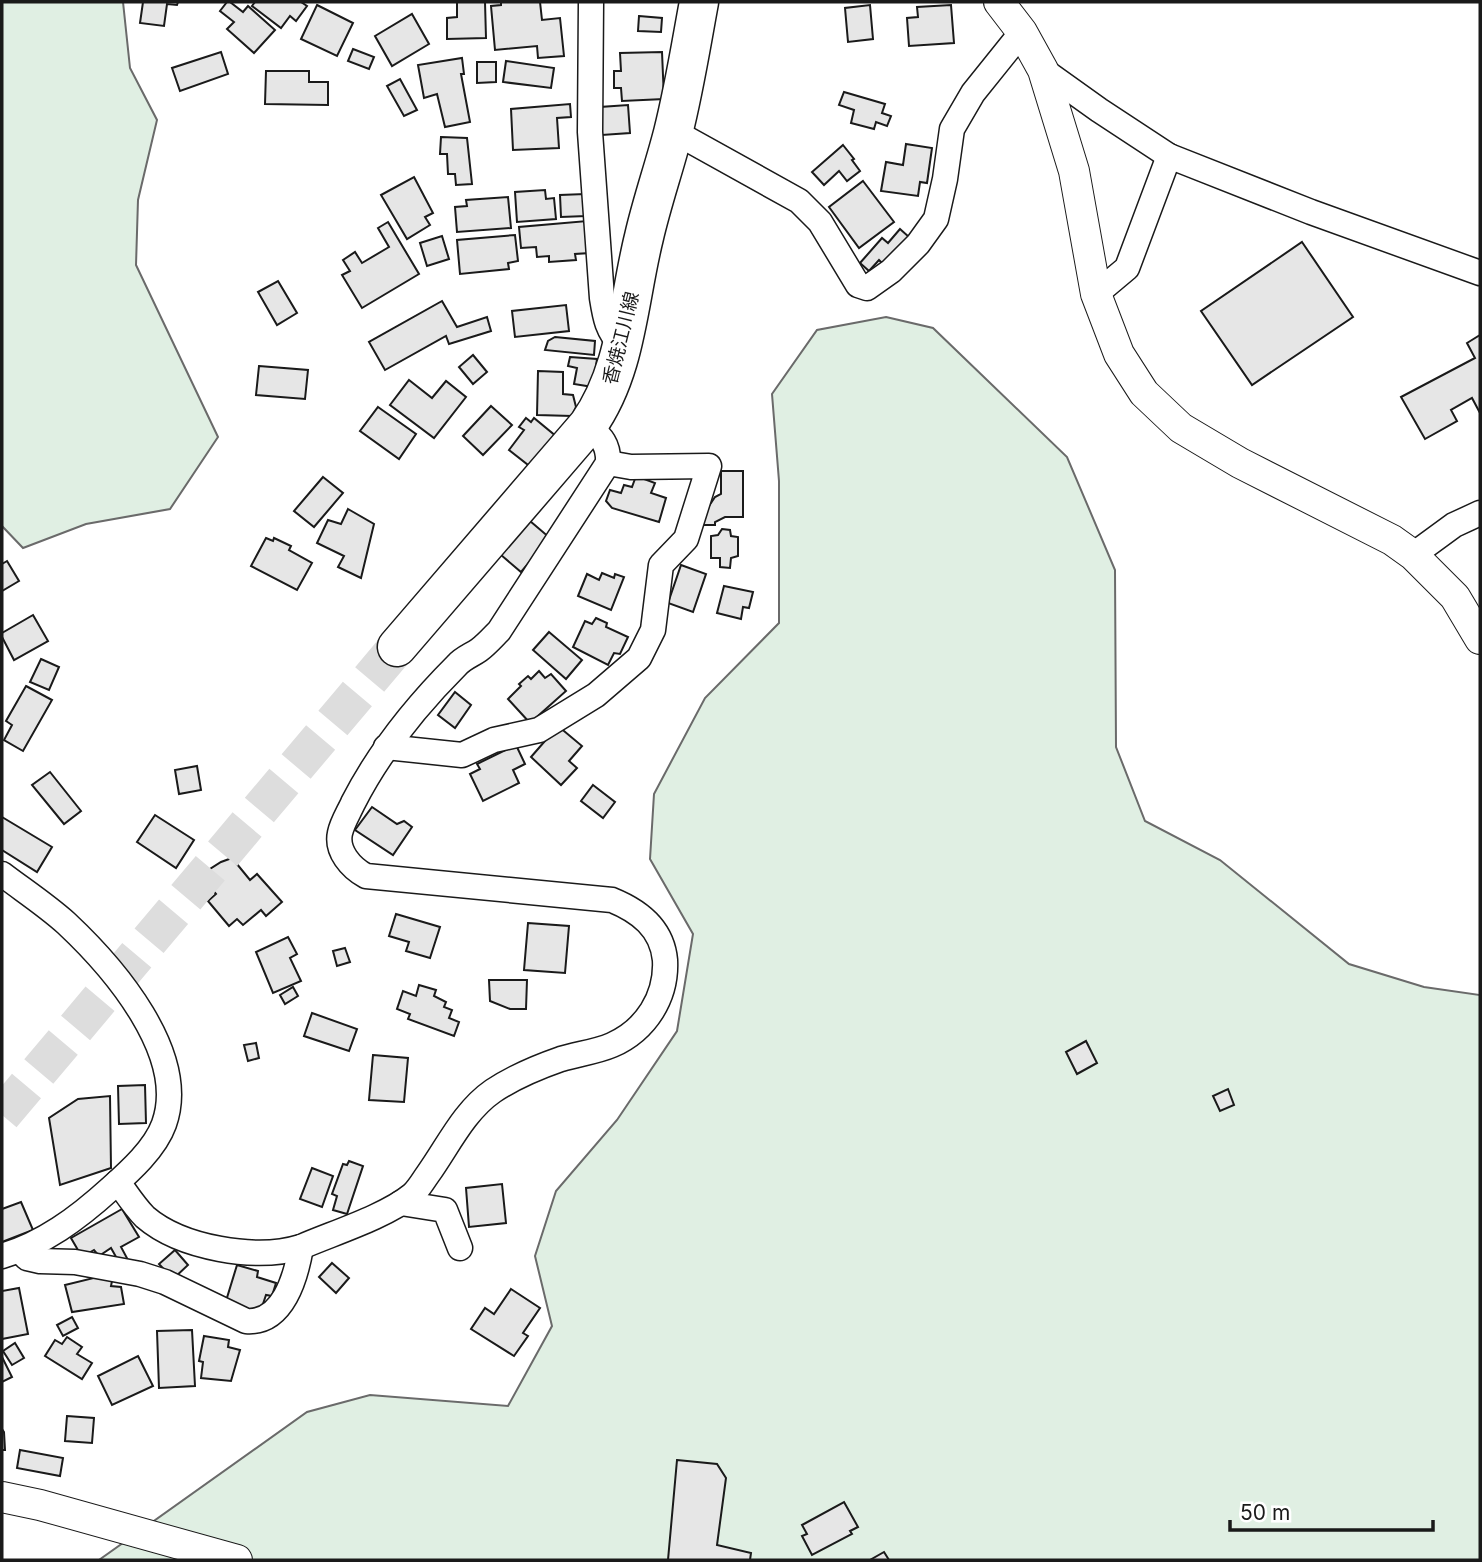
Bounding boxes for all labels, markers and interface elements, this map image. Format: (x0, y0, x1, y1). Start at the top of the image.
street label: 香焼江川線 (598, 289, 644, 387)
scale bar (1230, 1488, 1433, 1532)
text: 50 m (1240, 1500, 1290, 1525)

